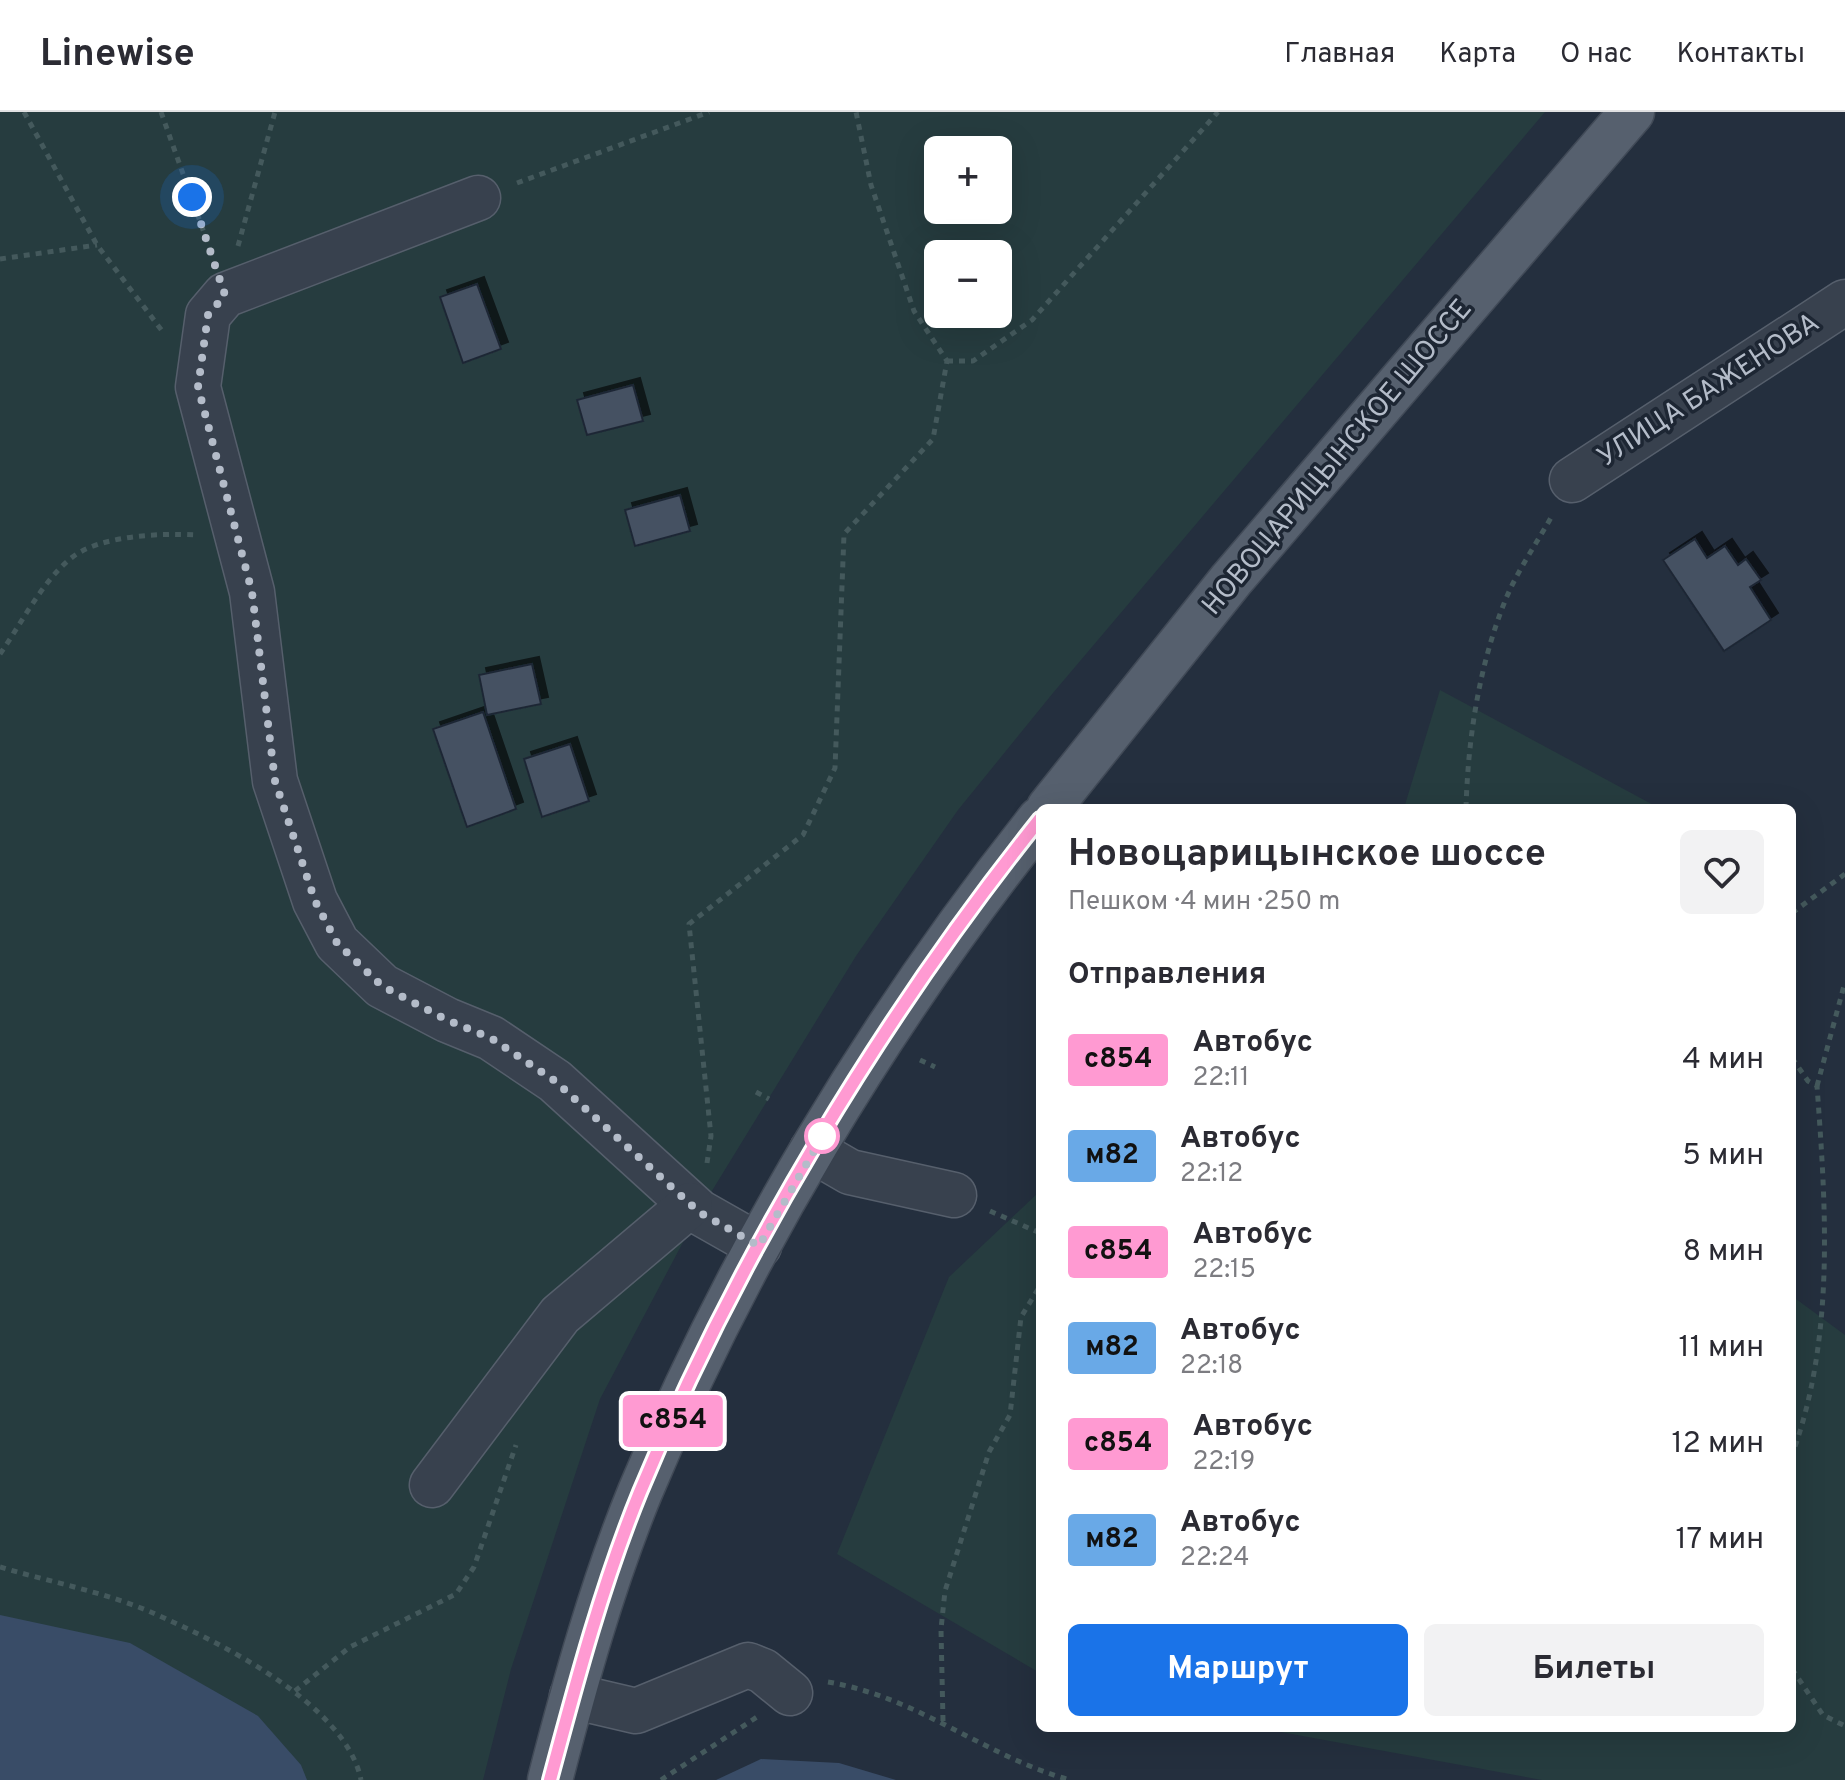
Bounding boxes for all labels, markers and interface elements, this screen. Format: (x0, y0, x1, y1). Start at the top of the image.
text: Linewise (40, 31, 195, 80)
text: Главная (1284, 37, 1395, 73)
text: Карта (1439, 37, 1516, 73)
text: О нас (1560, 37, 1633, 73)
text: Контакты (1677, 37, 1805, 73)
map controls (924, 136, 1012, 328)
button: + (924, 136, 1012, 224)
your location (172, 177, 212, 217)
button: − (924, 240, 1012, 328)
street label: НОВОЦАРИЦЫНСКОЕ ШОССЕ (1195, 292, 1481, 624)
street label: УЛИЦА БАЖЕНОВА (1591, 306, 1827, 476)
button: heart (1680, 830, 1764, 914)
text: Новоцарицынское шоссе (1068, 831, 1546, 880)
text: Пешком · 4 мин · 250 m (1068, 886, 1340, 919)
text: Отправления (1068, 957, 1266, 994)
text: Автобус (1192, 1025, 1313, 1062)
text: с854 (1084, 1042, 1152, 1078)
text: 4 мин (1682, 1042, 1764, 1079)
text: 22:11 (1192, 1062, 1250, 1095)
unlabelled marker (805, 1119, 839, 1153)
text: Автобус (1180, 1121, 1301, 1158)
text: м82 (1085, 1138, 1139, 1174)
text: 5 мин (1682, 1138, 1764, 1175)
text: 22:12 (1180, 1158, 1243, 1191)
text: Автобус (1192, 1217, 1313, 1254)
text: с854 (1084, 1234, 1152, 1270)
text: 8 мин (1683, 1234, 1764, 1271)
text: 22:15 (1192, 1254, 1256, 1287)
text: Автобус (1180, 1313, 1301, 1350)
text: м82 (1085, 1330, 1139, 1366)
text: 11 мин (1679, 1330, 1764, 1367)
text: 22:18 (1180, 1350, 1243, 1383)
line badge: с854 (617, 1395, 729, 1447)
text: с854 (639, 1403, 707, 1439)
text: Автобус (1192, 1409, 1313, 1446)
text: с854 (1084, 1426, 1152, 1462)
text: 12 мин (1671, 1426, 1764, 1463)
text: 22:19 (1192, 1446, 1255, 1479)
text: Автобус (1180, 1505, 1301, 1542)
text: м82 (1085, 1522, 1139, 1558)
text: 17 мин (1675, 1522, 1764, 1559)
text: 22:24 (1180, 1542, 1249, 1575)
button: Маршрут (1068, 1624, 1408, 1716)
button: Билеты (1424, 1624, 1764, 1716)

